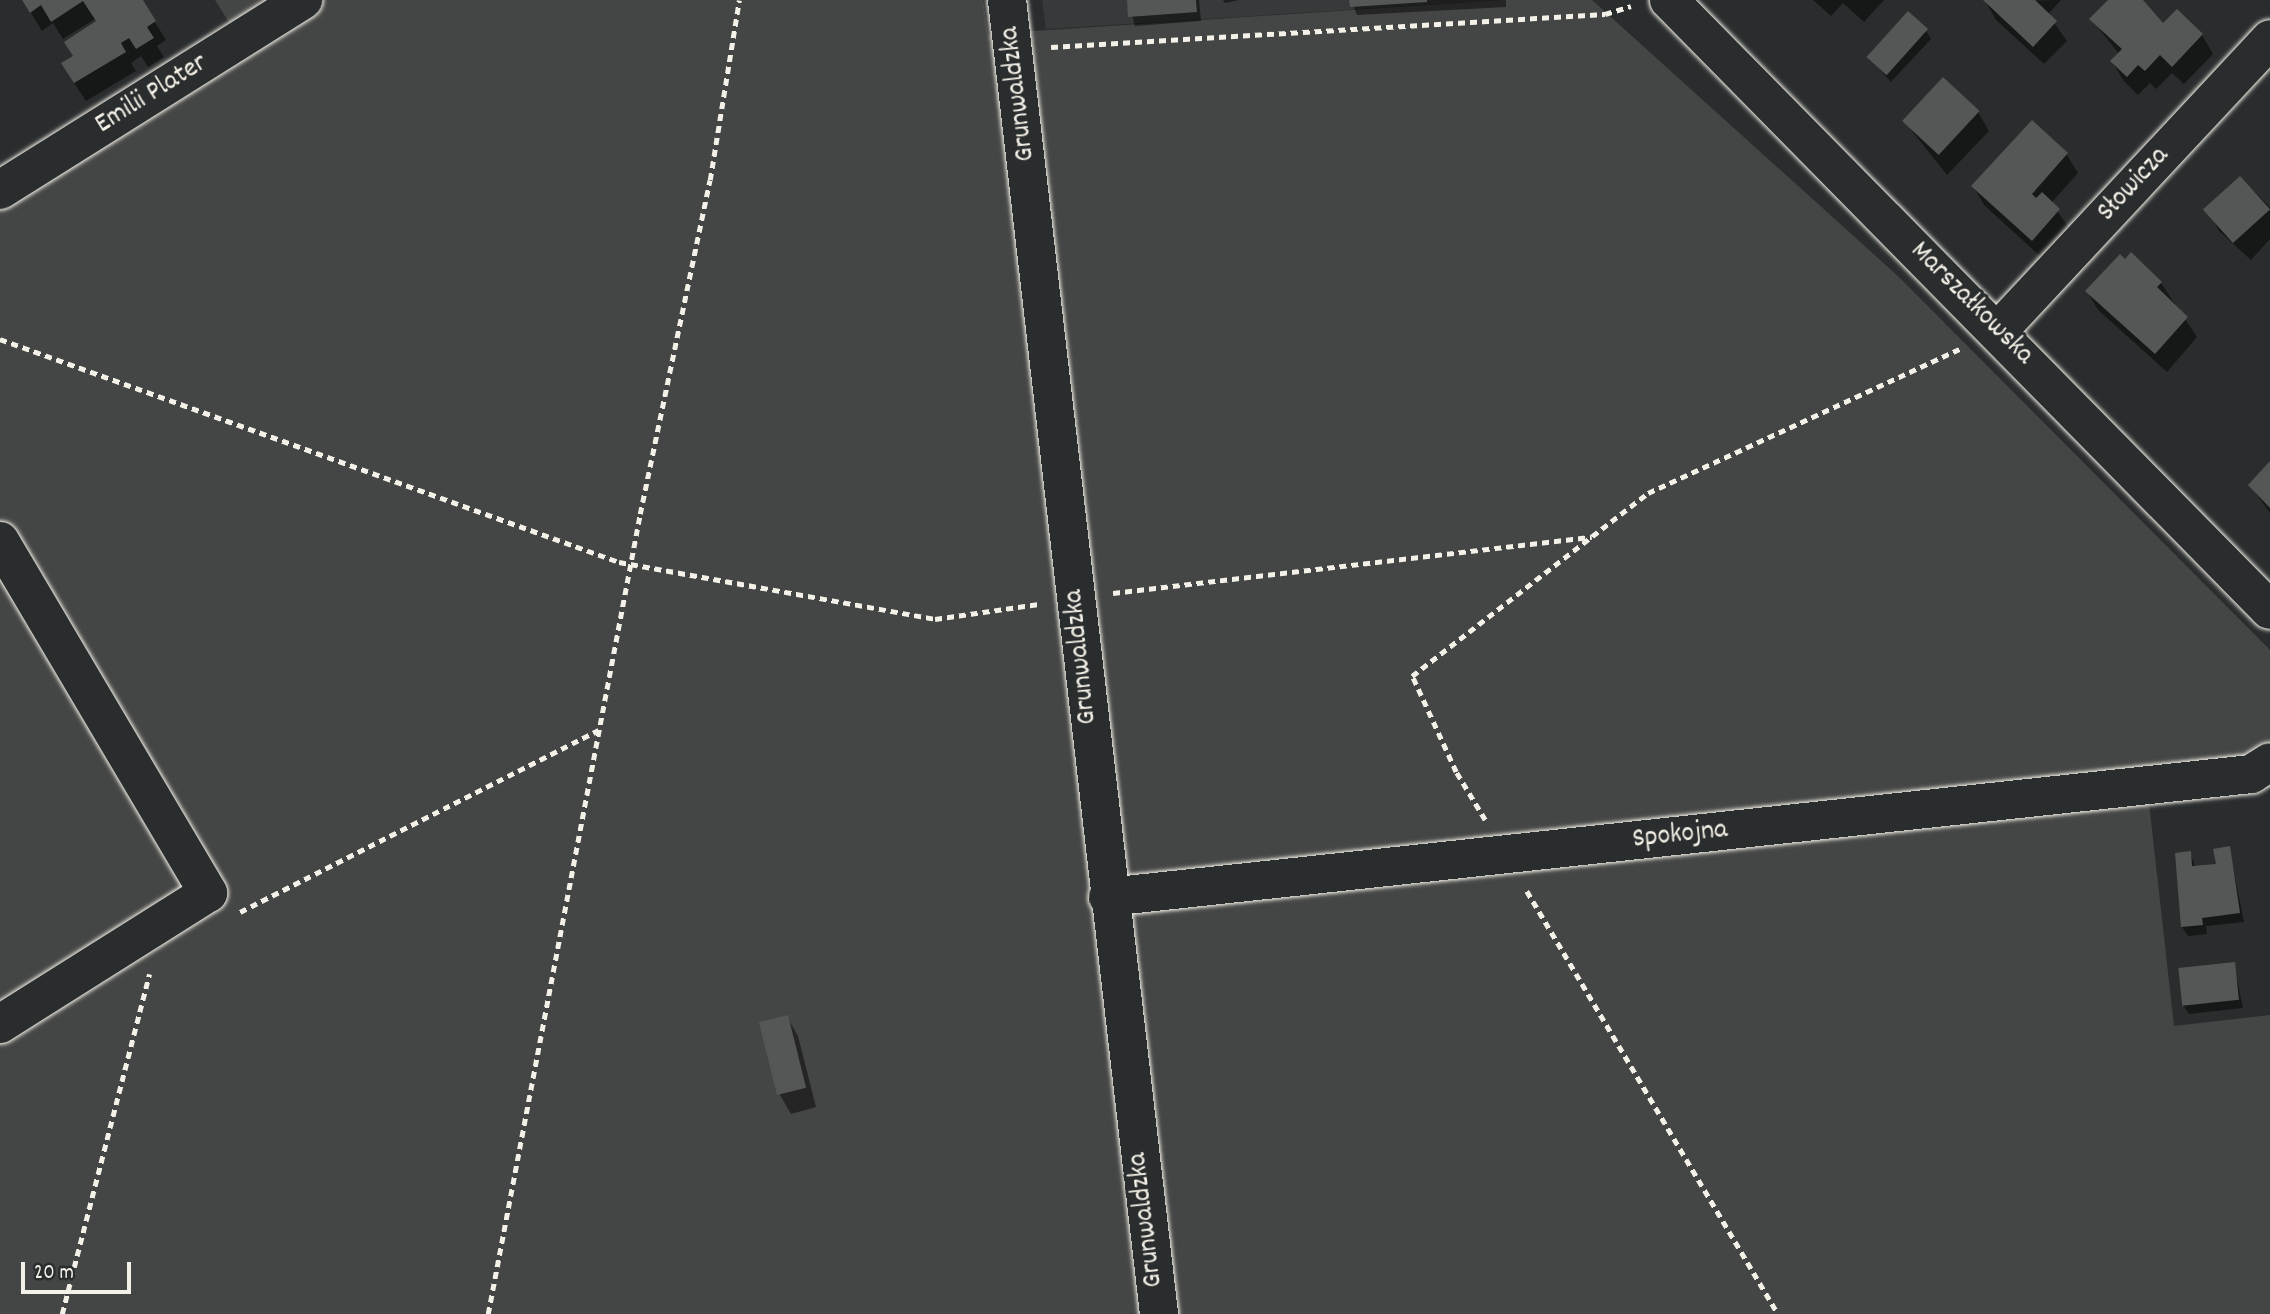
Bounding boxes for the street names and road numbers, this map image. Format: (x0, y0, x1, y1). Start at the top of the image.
street label: Grunwaldzka (994, 25, 1044, 163)
street label: Emilii Plater (90, 47, 214, 143)
street label: Słowicza (2091, 141, 2177, 229)
street label: Marszałkowska (1902, 235, 2040, 373)
street label: Grunwaldzka (1058, 588, 1106, 726)
street label: Spokojna (1631, 814, 1729, 858)
street label: Grunwaldzka (1122, 1151, 1172, 1289)

